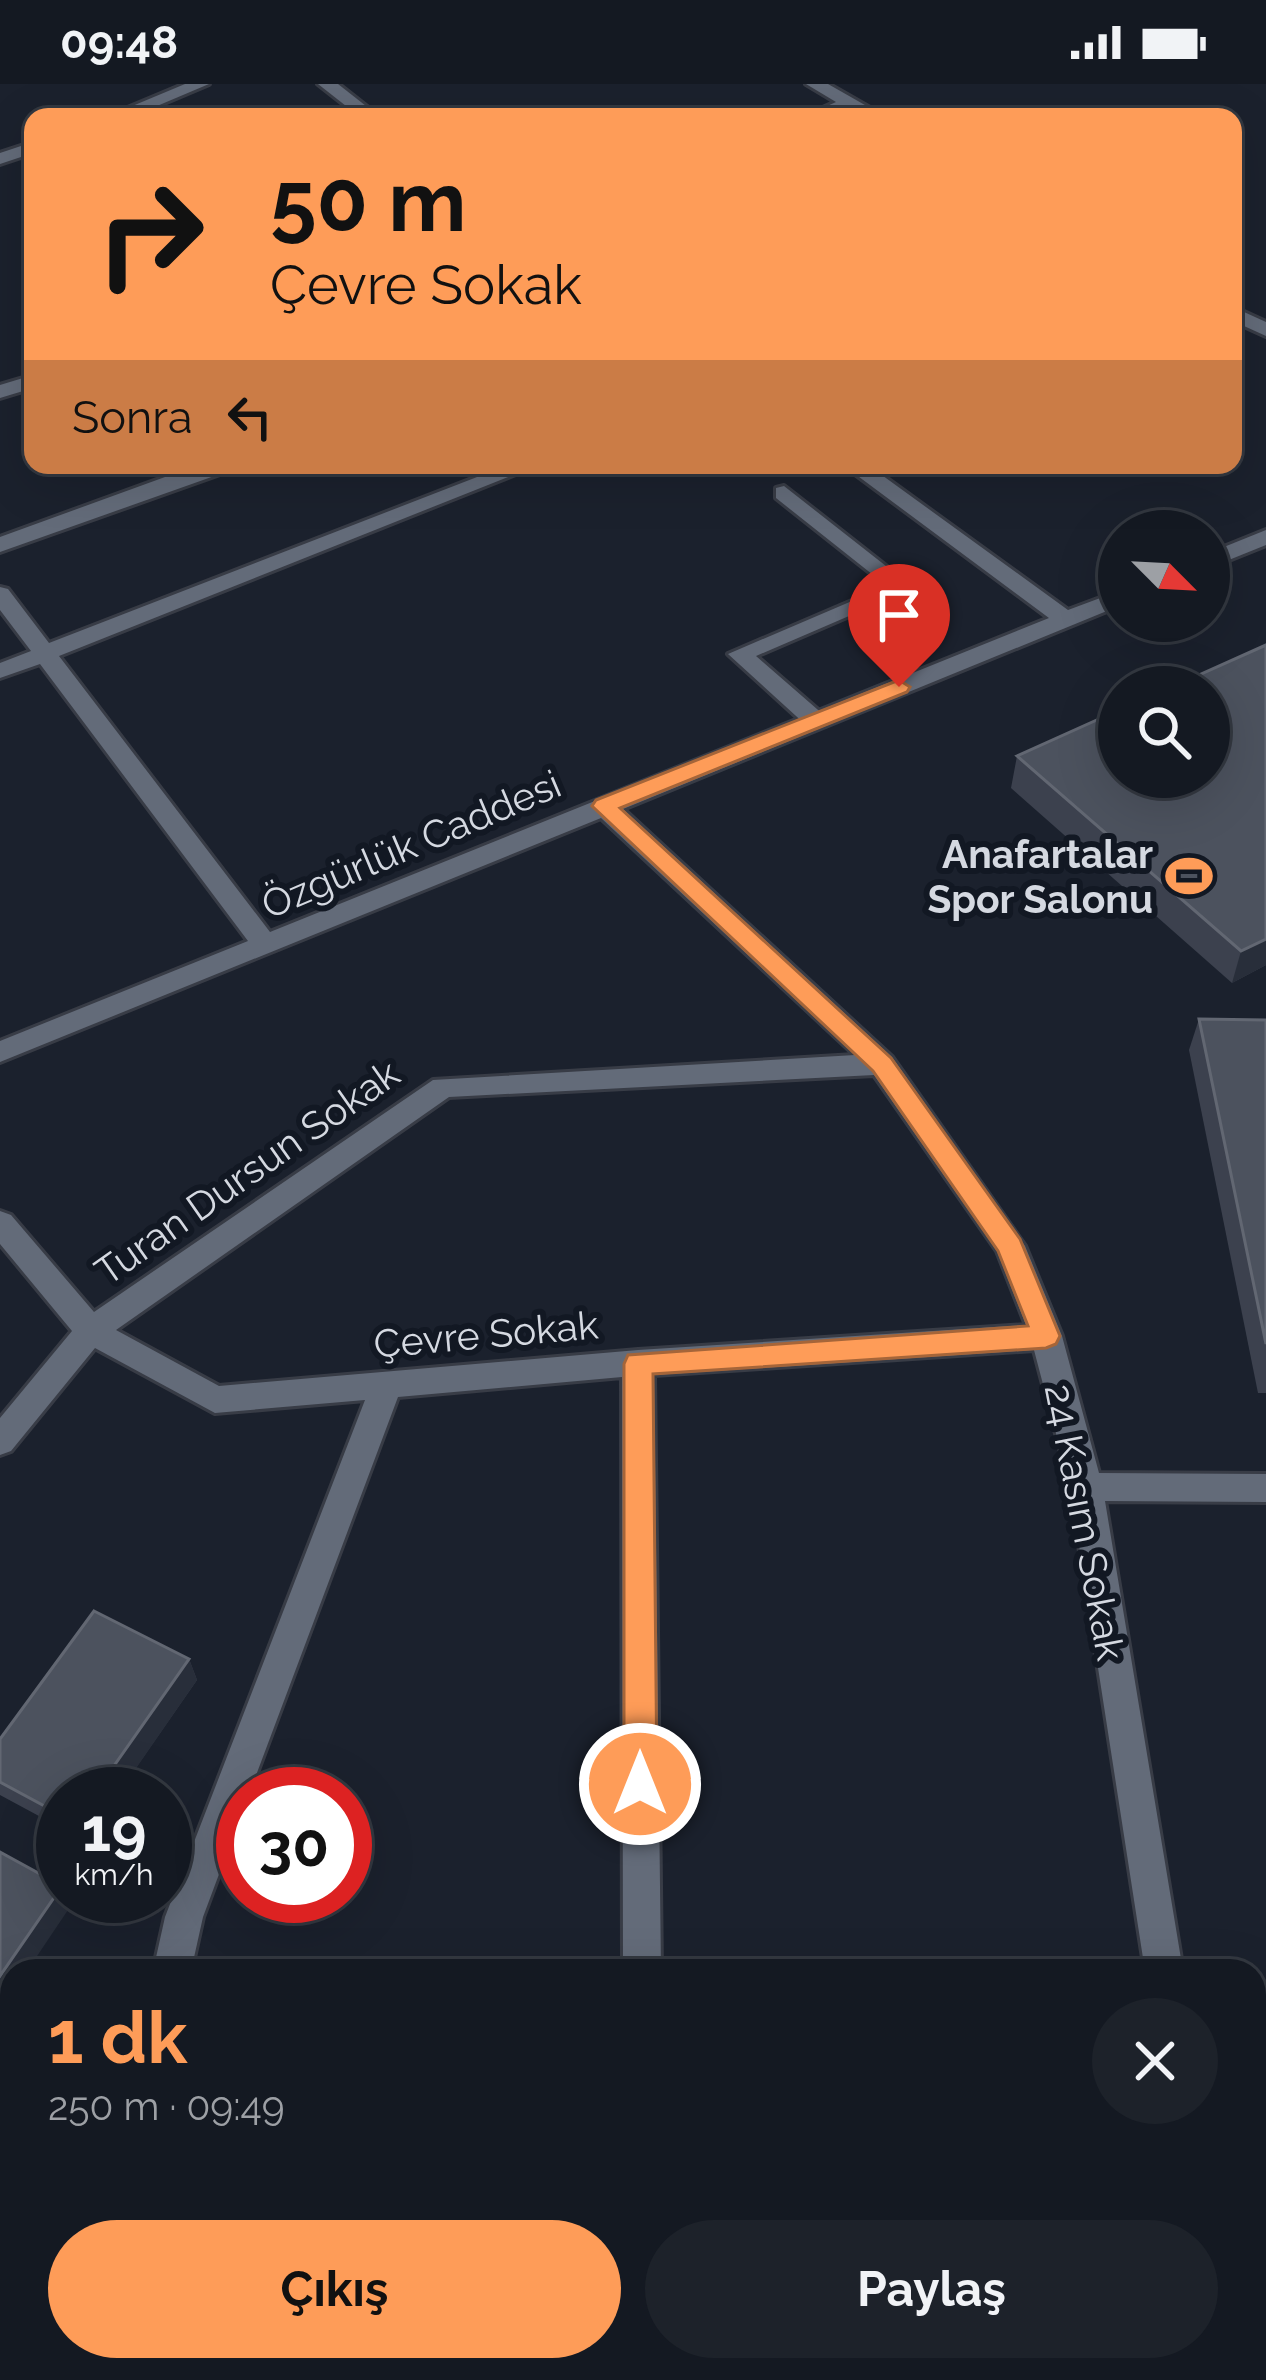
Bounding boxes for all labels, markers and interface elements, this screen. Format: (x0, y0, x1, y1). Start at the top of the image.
text: 09:48 (60, 16, 178, 69)
text: 50 m (270, 152, 466, 251)
icon: right (72, 156, 228, 312)
text: Çevre Sokak (270, 253, 582, 317)
icon: left (217, 384, 283, 450)
text: Sonra (72, 391, 193, 444)
north arrow (1098, 510, 1230, 642)
map controls (1098, 510, 1230, 798)
pin (848, 564, 950, 687)
icon: arrive (866, 582, 932, 648)
button: search (1098, 666, 1230, 798)
street label: Özgürlük Caddesi (255, 760, 567, 928)
place label: Anafartalar Spor Salonu (927, 831, 1153, 922)
sports icon: Anafartalar Spor Salonu (1164, 851, 1214, 901)
street label: Turan Dursun Sokak (86, 1050, 408, 1294)
street label: Çevre Sokak (372, 1301, 600, 1367)
street label: 24 Kasım Sokak (1036, 1380, 1134, 1664)
position arrow (577, 1721, 703, 1847)
speed limit sign: 30 (216, 1767, 372, 1923)
text: 19 (82, 1795, 146, 1865)
text: km/h (74, 1857, 154, 1892)
text: 1 dk (48, 1995, 187, 2080)
button: close (1092, 1998, 1218, 2124)
text: 250 m · 09:49 (48, 2083, 285, 2129)
button: Çıkış (48, 2220, 621, 2358)
button: Paylaş (645, 2220, 1218, 2358)

